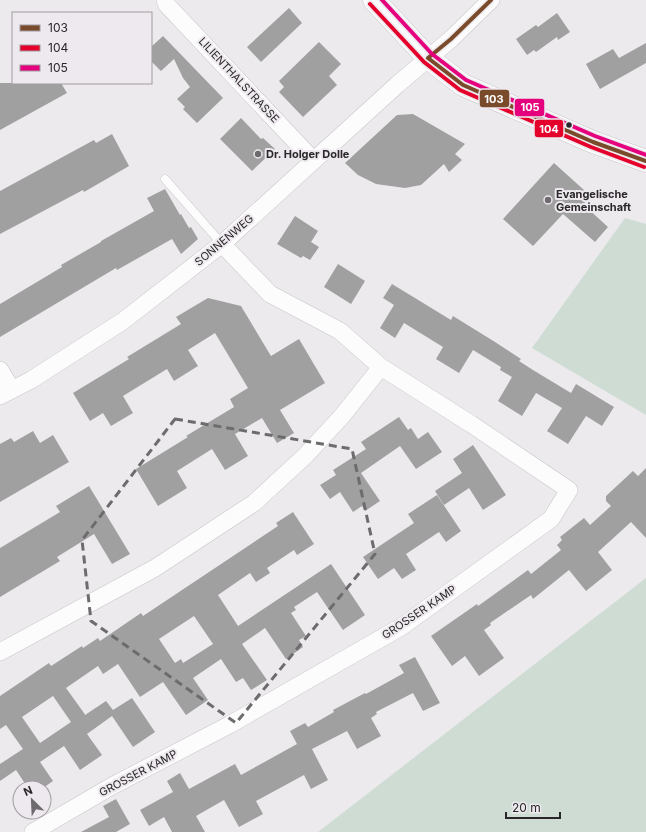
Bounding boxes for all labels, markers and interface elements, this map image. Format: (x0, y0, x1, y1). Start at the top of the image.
legend (12, 12, 152, 84)
text: 103 (48, 20, 68, 35)
street label: LILIENTHALSTRASSE (196, 34, 282, 126)
text: 104 (48, 40, 68, 55)
text: 105 (48, 60, 68, 75)
line badge: 103 (479, 89, 510, 108)
text: 103 (484, 92, 504, 106)
line badge: 105 (514, 98, 545, 117)
text: 105 (520, 100, 540, 114)
line badge: 104 (534, 119, 564, 138)
unlabelled marker (564, 120, 574, 130)
text: 104 (539, 122, 559, 136)
place label: Dr. Holger Dolle (266, 147, 350, 161)
marker: Dr. Holger Dolle (253, 149, 263, 159)
place label: Evangelische Gemeinschaft (556, 187, 631, 214)
marker: Evangelische Gemeinschaft (543, 195, 553, 205)
street label: SONNENWEG (192, 211, 256, 269)
street label: GROSSER KAMP (379, 582, 459, 642)
street label: GROSSER KAMP (97, 747, 179, 799)
north arrow (12, 780, 52, 820)
text: N (21, 783, 35, 799)
scale bar (506, 794, 560, 820)
text: 20 m (512, 800, 541, 815)

